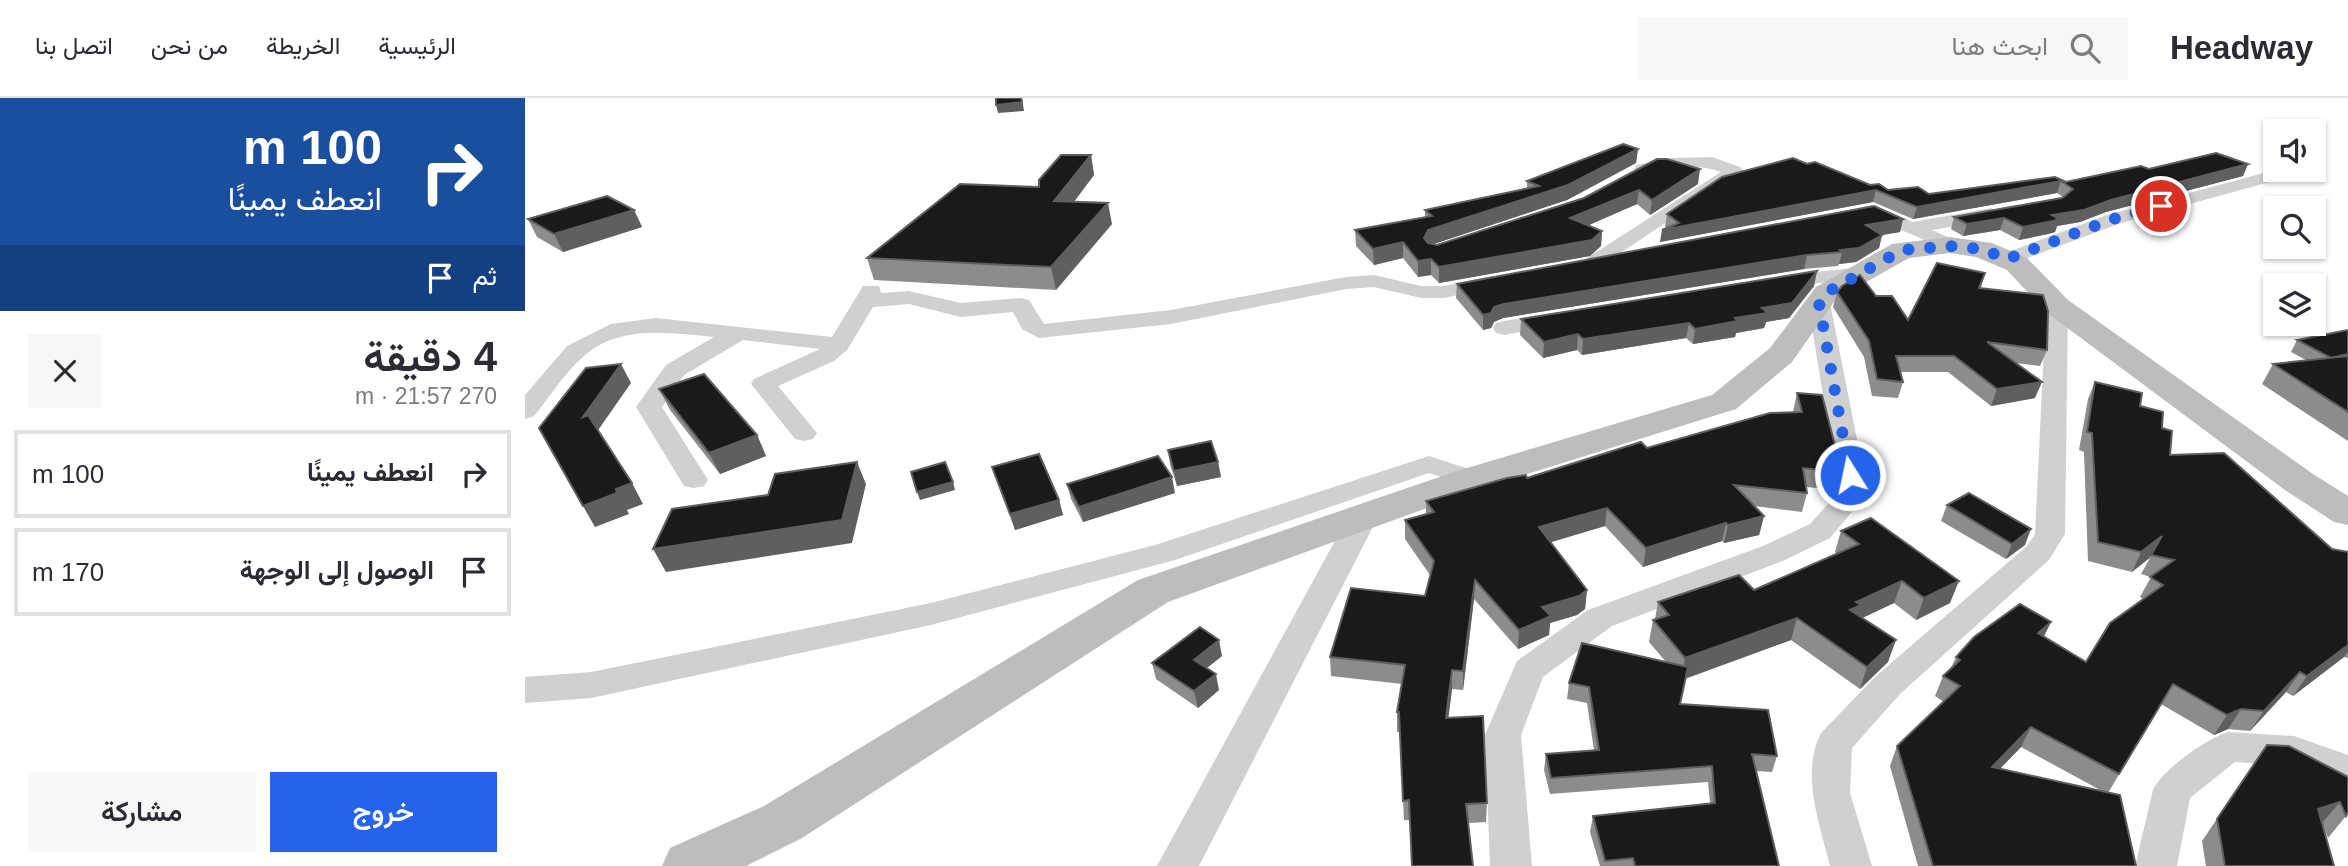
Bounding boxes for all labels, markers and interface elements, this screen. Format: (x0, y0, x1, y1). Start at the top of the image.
search box (1638, 17, 2128, 80)
icon: search (2066, 29, 2104, 67)
text: Headway (2170, 29, 2313, 66)
text: ابحث هنا (1951, 31, 2048, 61)
text: اتصل بنا (35, 32, 113, 59)
text: من نحن (151, 32, 228, 59)
text: الخريطة (266, 32, 340, 59)
text: الرئيسية (378, 32, 456, 59)
map controls (2263, 119, 2326, 336)
button: sound (2263, 119, 2326, 182)
text: 100 m (243, 120, 382, 174)
icon: right (406, 126, 497, 217)
pin (2131, 176, 2191, 236)
text: انعطف يمينًا (228, 181, 382, 217)
icon: arrive (2142, 187, 2180, 225)
button: search (2263, 196, 2326, 259)
icon: arrive (421, 259, 459, 297)
text: ثم (473, 261, 497, 291)
button: layers (2263, 273, 2326, 336)
text: 4 دقيقة (363, 333, 497, 380)
button: close (28, 334, 102, 408)
text: 270 m · 21:57 (355, 383, 497, 409)
position arrow (1813, 438, 1887, 512)
icon: right (455, 455, 493, 493)
text: انعطف يمينًا (307, 457, 434, 487)
text: 100 m (32, 459, 104, 489)
icon: arrive (455, 553, 493, 591)
text: الوصول إلى الوجهة (240, 555, 434, 585)
text: 170 m (32, 557, 104, 587)
button: مشاركة (28, 772, 256, 852)
button: خروج (270, 772, 497, 852)

